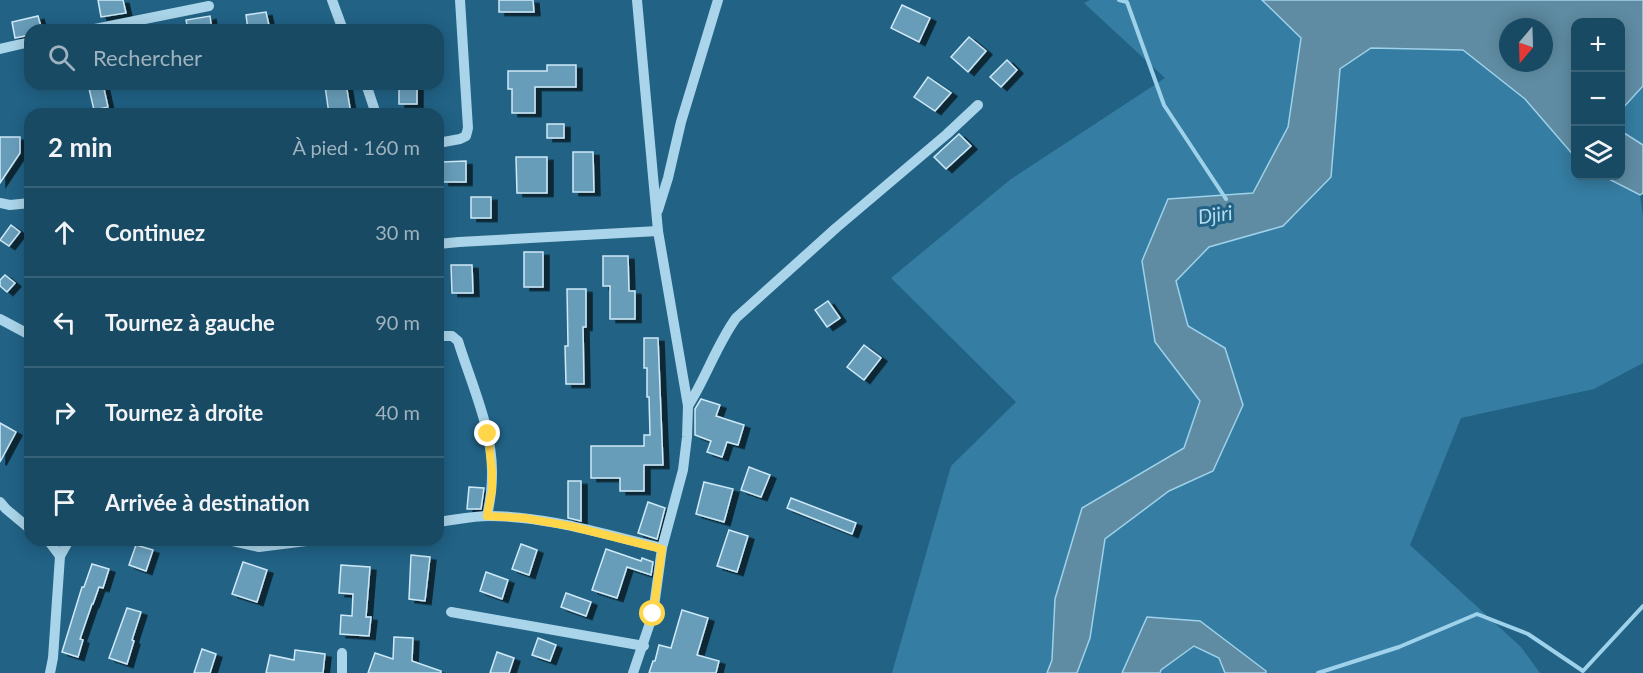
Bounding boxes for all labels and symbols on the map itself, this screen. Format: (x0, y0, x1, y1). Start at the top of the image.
north arrow (1499, 18, 1553, 72)
water label: Djiri (1196, 200, 1234, 228)
route end (474, 420, 500, 446)
route start (639, 600, 665, 626)

